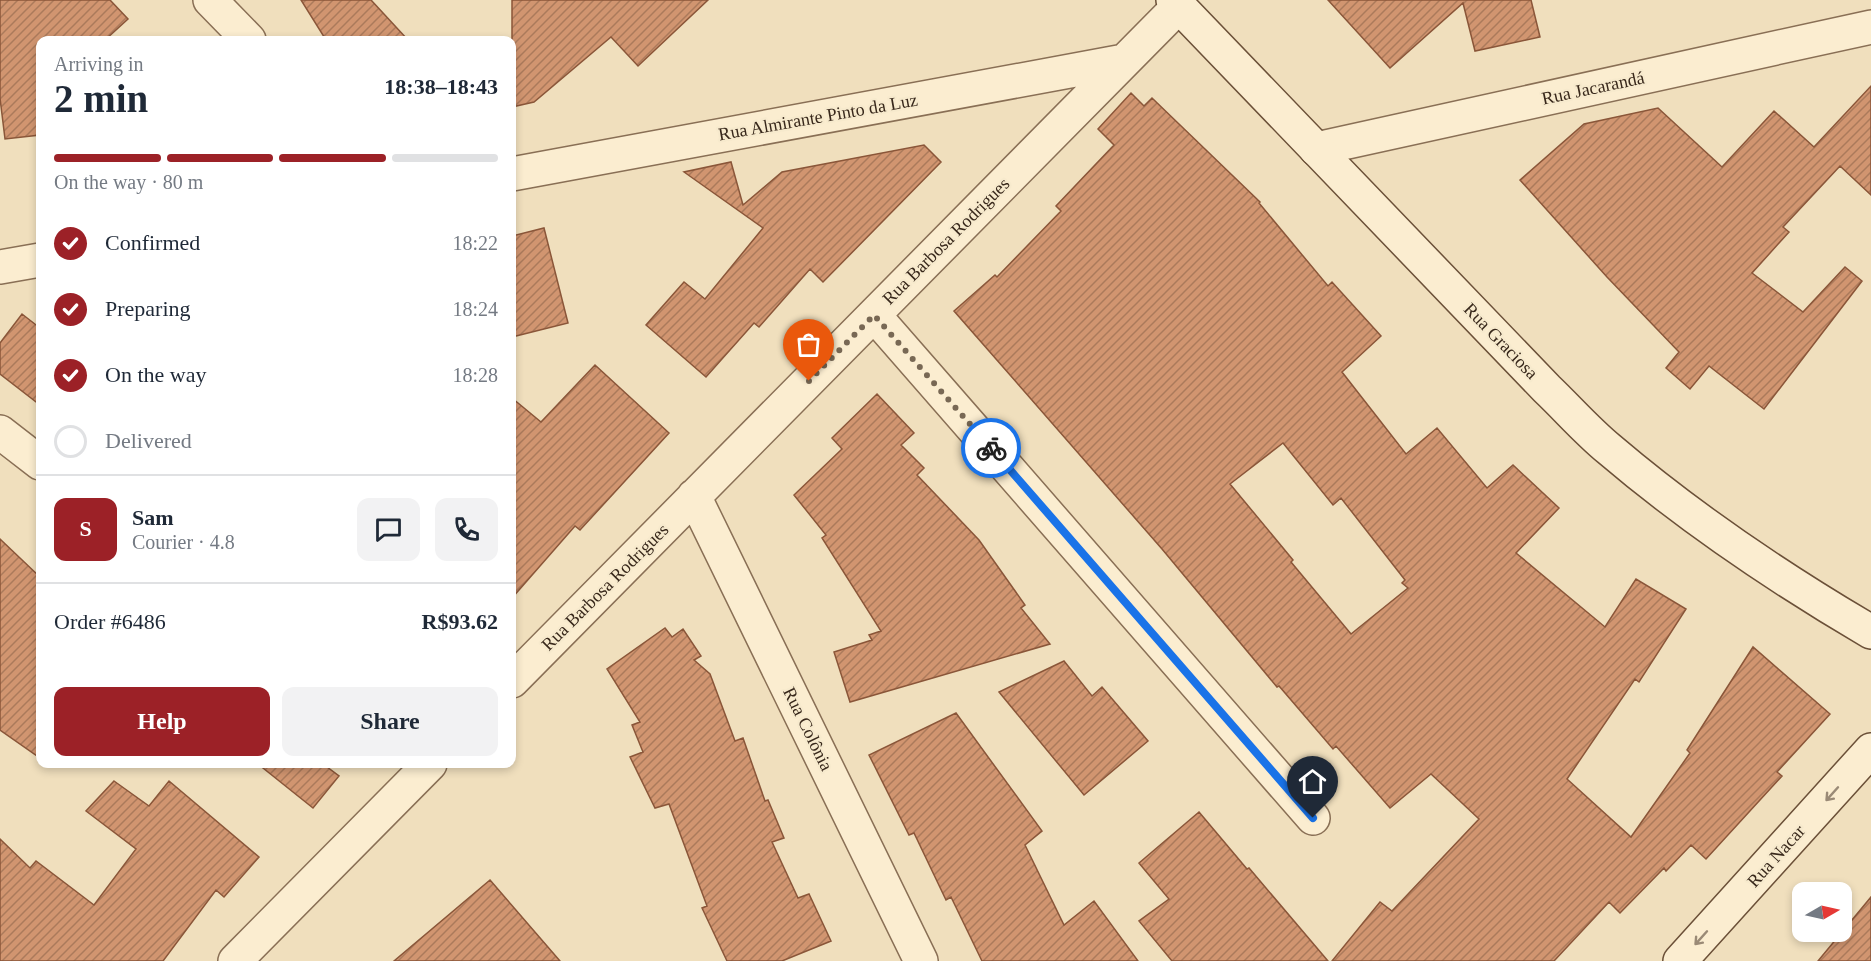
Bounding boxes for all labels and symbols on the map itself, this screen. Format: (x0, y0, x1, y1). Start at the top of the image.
street label: Rua Jacarandá (1540, 67, 1646, 109)
street label: Rua Almirante Pinto da Luz (717, 90, 919, 144)
street label: Rua Barbosa Rodrigues (878, 173, 1014, 309)
street label: Rua Graciosa (1460, 299, 1542, 383)
pin (783, 319, 834, 381)
courier (961, 418, 1021, 478)
street label: Rua Barbosa Rodrigues (537, 519, 673, 655)
street label: Rua Colônia (779, 684, 837, 774)
pin (1287, 756, 1338, 818)
one-way arrow (1825, 786, 1839, 801)
street label: Rua Nacar (1743, 821, 1809, 891)
north arrow (1792, 882, 1852, 942)
one-way arrow (1694, 930, 1708, 945)

